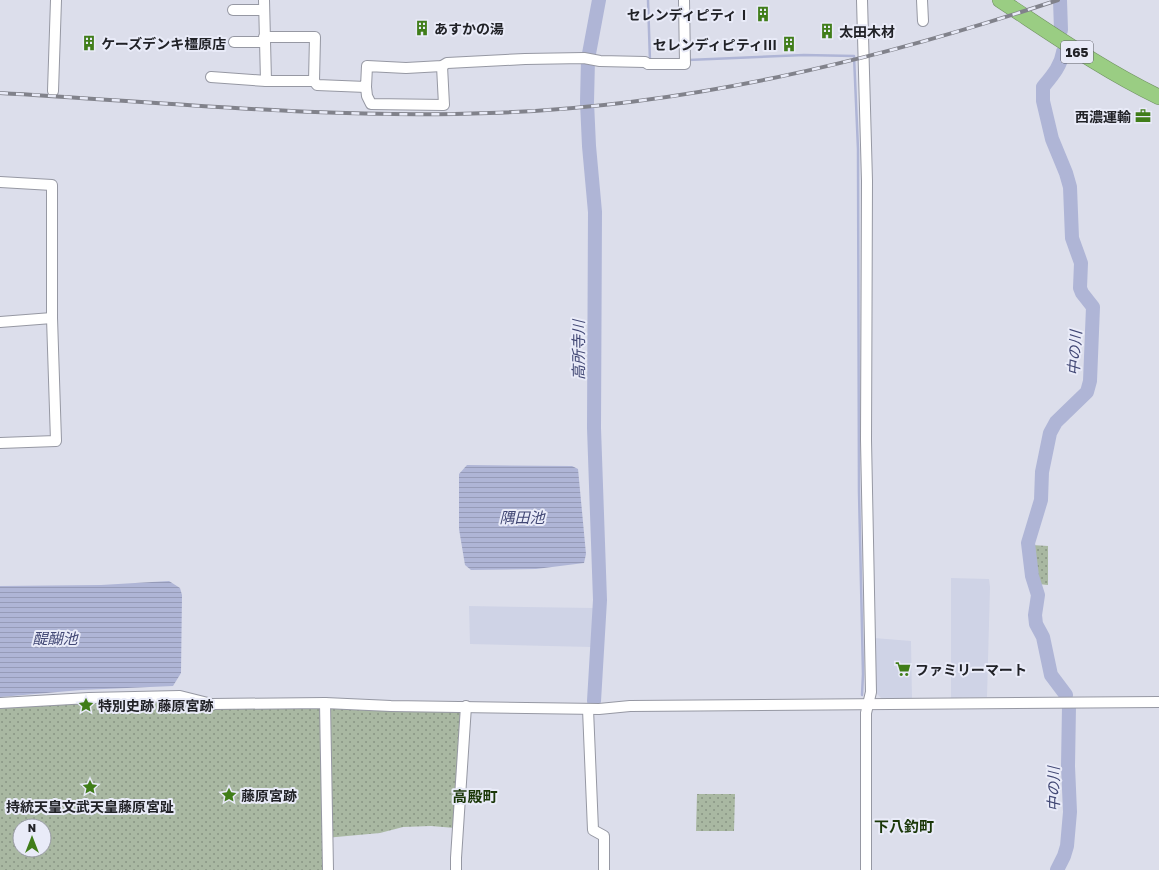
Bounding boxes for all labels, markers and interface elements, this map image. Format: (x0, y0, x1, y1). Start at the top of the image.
building icon: セレンディピティⅠ (754, 5, 772, 23)
place label: セレンディピティⅠ (627, 6, 751, 23)
building icon: あすかの湯 (413, 19, 431, 37)
place label: あすかの湯 (434, 20, 504, 37)
building icon: 太田木材 (818, 22, 836, 40)
place label: 太田木材 (839, 23, 895, 40)
building icon: ケーズデンキ橿原店 (80, 34, 98, 52)
place label: ケーズデンキ橿原店 (101, 35, 226, 52)
building icon: セレンディピティⅢ (780, 35, 798, 53)
place label: セレンディピティⅢ (653, 36, 777, 53)
road number: 165 (1061, 41, 1093, 63)
office icon: 西濃運輸 (1134, 107, 1152, 125)
place label: 西濃運輸 (1075, 108, 1131, 125)
water label: 高所寺川 (569, 318, 587, 380)
water label: 中の川 (1064, 328, 1084, 376)
water label: 隅田池 (499, 508, 546, 526)
water label: 醍醐池 (32, 629, 79, 647)
supermarket icon: ファミリーマート (894, 660, 912, 678)
place label: ファミリーマート (915, 661, 1027, 678)
place icon: 特別史跡 藤原宮跡 (77, 696, 95, 714)
place label: 特別史跡 藤原宮跡 (98, 697, 214, 714)
water label: 中の川 (1044, 765, 1062, 812)
place icon: 持統天皇文武天皇藤原宮趾 (81, 778, 99, 796)
place icon: 藤原宮跡 (220, 786, 238, 804)
place label: 藤原宮跡 (241, 787, 297, 804)
district label: 高殿町 (452, 787, 498, 805)
place label: 持統天皇文武天皇藤原宮趾 (6, 798, 174, 815)
district label: 下八釣町 (874, 817, 934, 835)
north arrow (12, 818, 52, 858)
text: N (28, 821, 36, 834)

